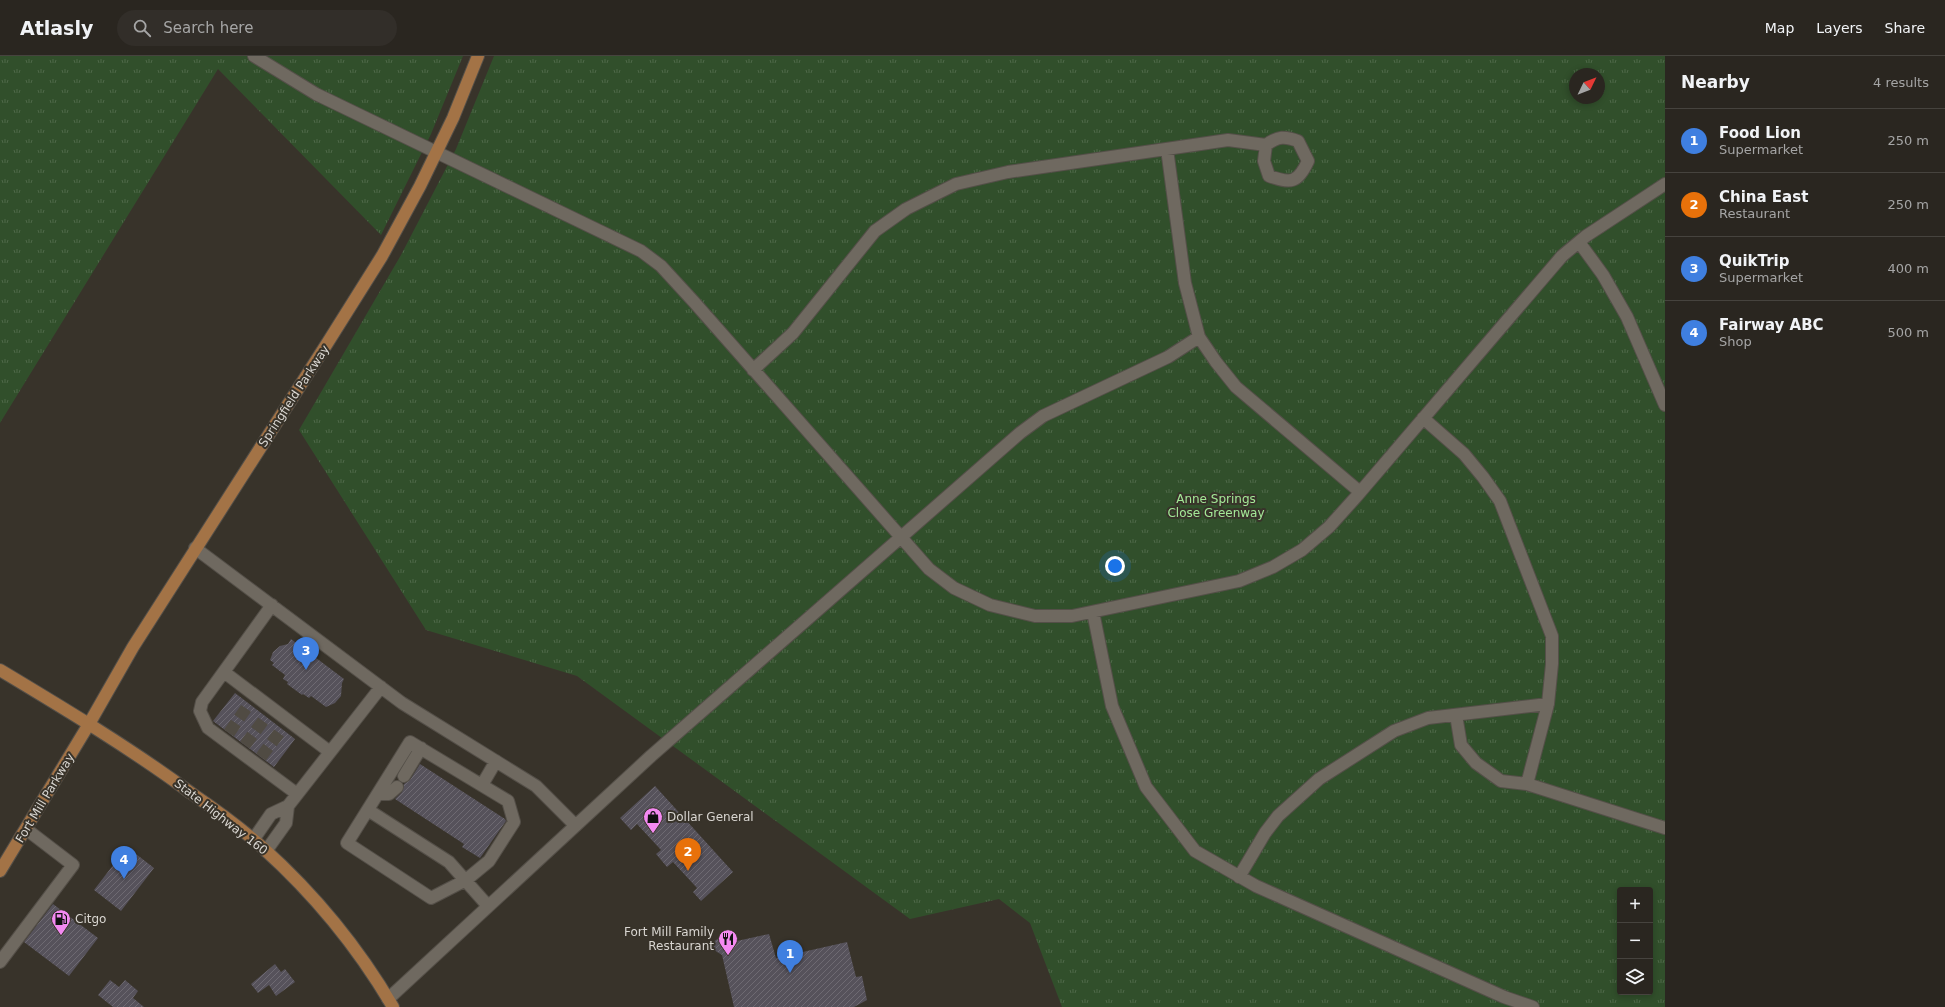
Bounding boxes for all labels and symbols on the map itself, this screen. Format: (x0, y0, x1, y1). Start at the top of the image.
north arrow (1569, 68, 1605, 104)
street label: Springfield Parkway (256, 342, 332, 450)
park label: Anne Springs Close Greenway (1167, 492, 1265, 520)
your location (1105, 556, 1125, 576)
pin: 3 (293, 637, 319, 670)
street label: Fort Mill Parkway (13, 751, 77, 845)
street label: State Highway 160 (172, 776, 270, 858)
shop icon: Dollar General (642, 806, 664, 834)
place label: Dollar General (667, 810, 754, 824)
pin: 2 (675, 838, 701, 871)
pin: 4 (111, 846, 137, 879)
fuel station icon: Citgo (50, 908, 72, 936)
place label: Citgo (75, 912, 106, 926)
place label: Fort Mill Family Restaurant (624, 925, 714, 953)
restaurant icon: Fort Mill Family Restaurant (717, 928, 739, 956)
pin: 1 (777, 940, 803, 973)

